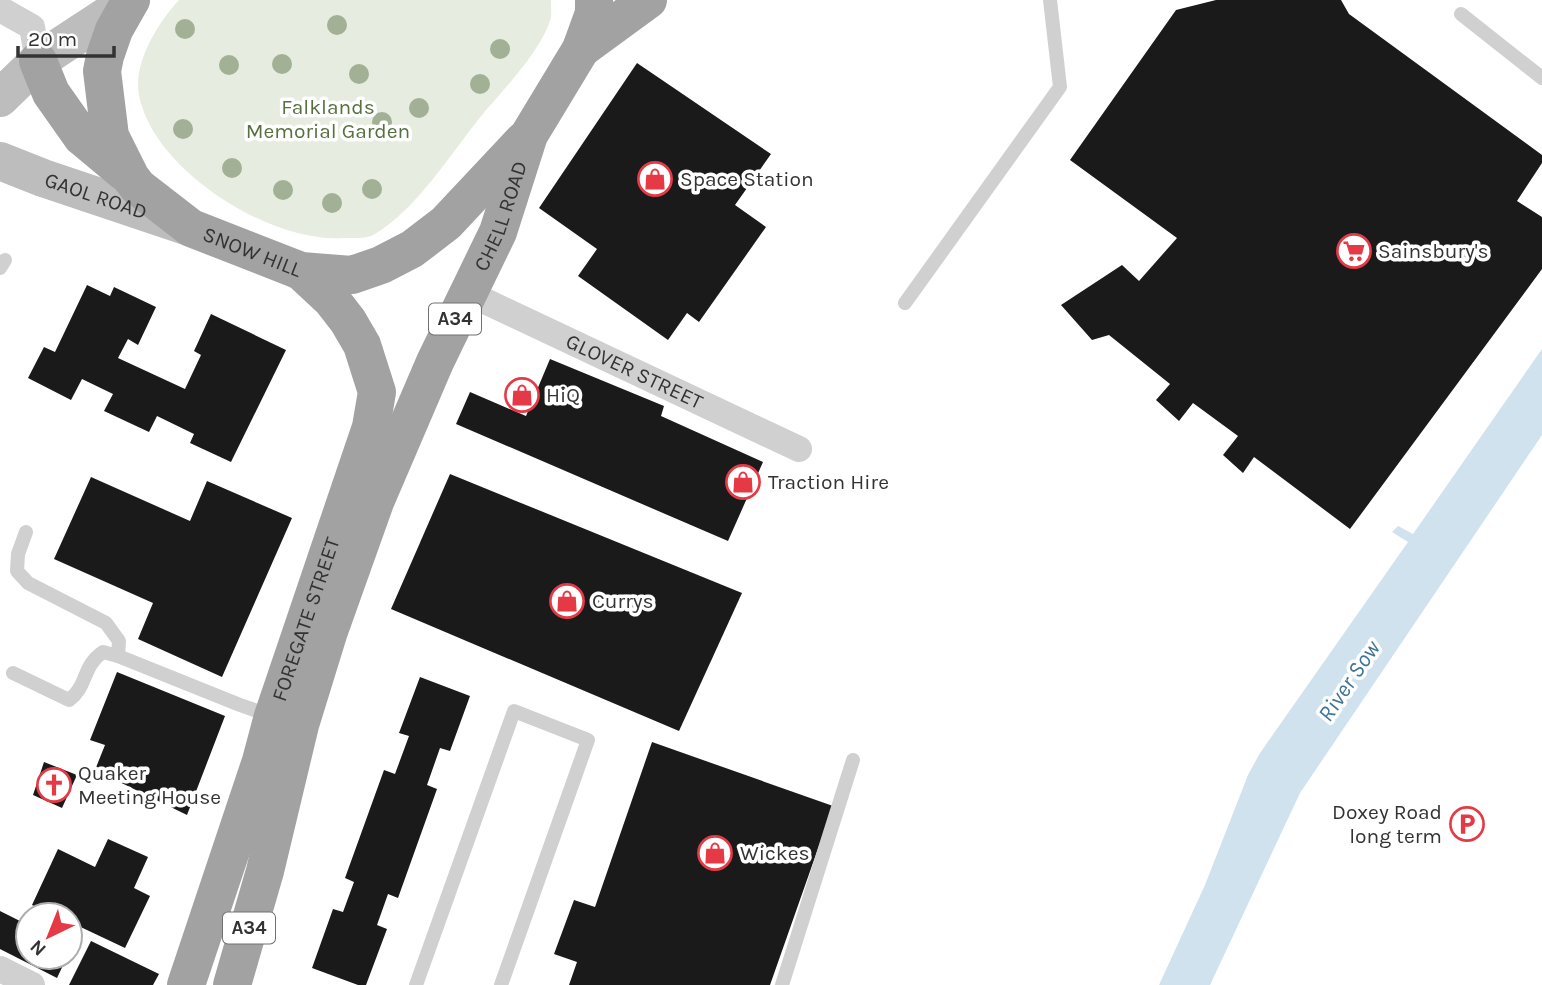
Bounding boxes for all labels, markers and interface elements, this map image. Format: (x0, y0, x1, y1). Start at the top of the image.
scale bar (18, 14, 114, 58)
text: 20 m (28, 27, 77, 51)
park label: Falklands Memorial Garden (246, 95, 410, 143)
street label: CHELL ROAD (469, 158, 532, 275)
shop icon: Space Station (636, 160, 674, 198)
street label: GAOL ROAD (42, 167, 150, 224)
place label: Space Station (680, 167, 814, 191)
street label: SNOW HILL (200, 222, 305, 282)
supermarket icon: Sainsbury's (1335, 232, 1373, 270)
place label: Sainsbury's (1378, 239, 1489, 263)
road number: A34 (429, 304, 481, 334)
street label: GLOVER STREET (562, 329, 707, 414)
shop icon: HiQ (503, 376, 541, 414)
place label: HiQ (546, 383, 580, 407)
shop icon: Traction Hire (724, 463, 762, 501)
place label: Traction Hire (768, 470, 889, 494)
street label: FOREGATE STREET (267, 534, 345, 704)
shop icon: Currys (548, 582, 586, 620)
place label: Currys (592, 589, 654, 613)
water label: River Sow (1312, 635, 1386, 727)
place label: Quaker Meeting House (78, 761, 221, 809)
church icon: Quaker Meeting House (35, 766, 73, 804)
place label: Doxey Road long term (1332, 800, 1442, 848)
parking icon: Doxey Road long term (1448, 805, 1486, 843)
shop icon: Wickes (696, 834, 734, 872)
place label: Wickes (740, 841, 810, 865)
north arrow (14, 901, 84, 971)
road number: A34 (223, 912, 275, 944)
text: N (26, 935, 51, 960)

